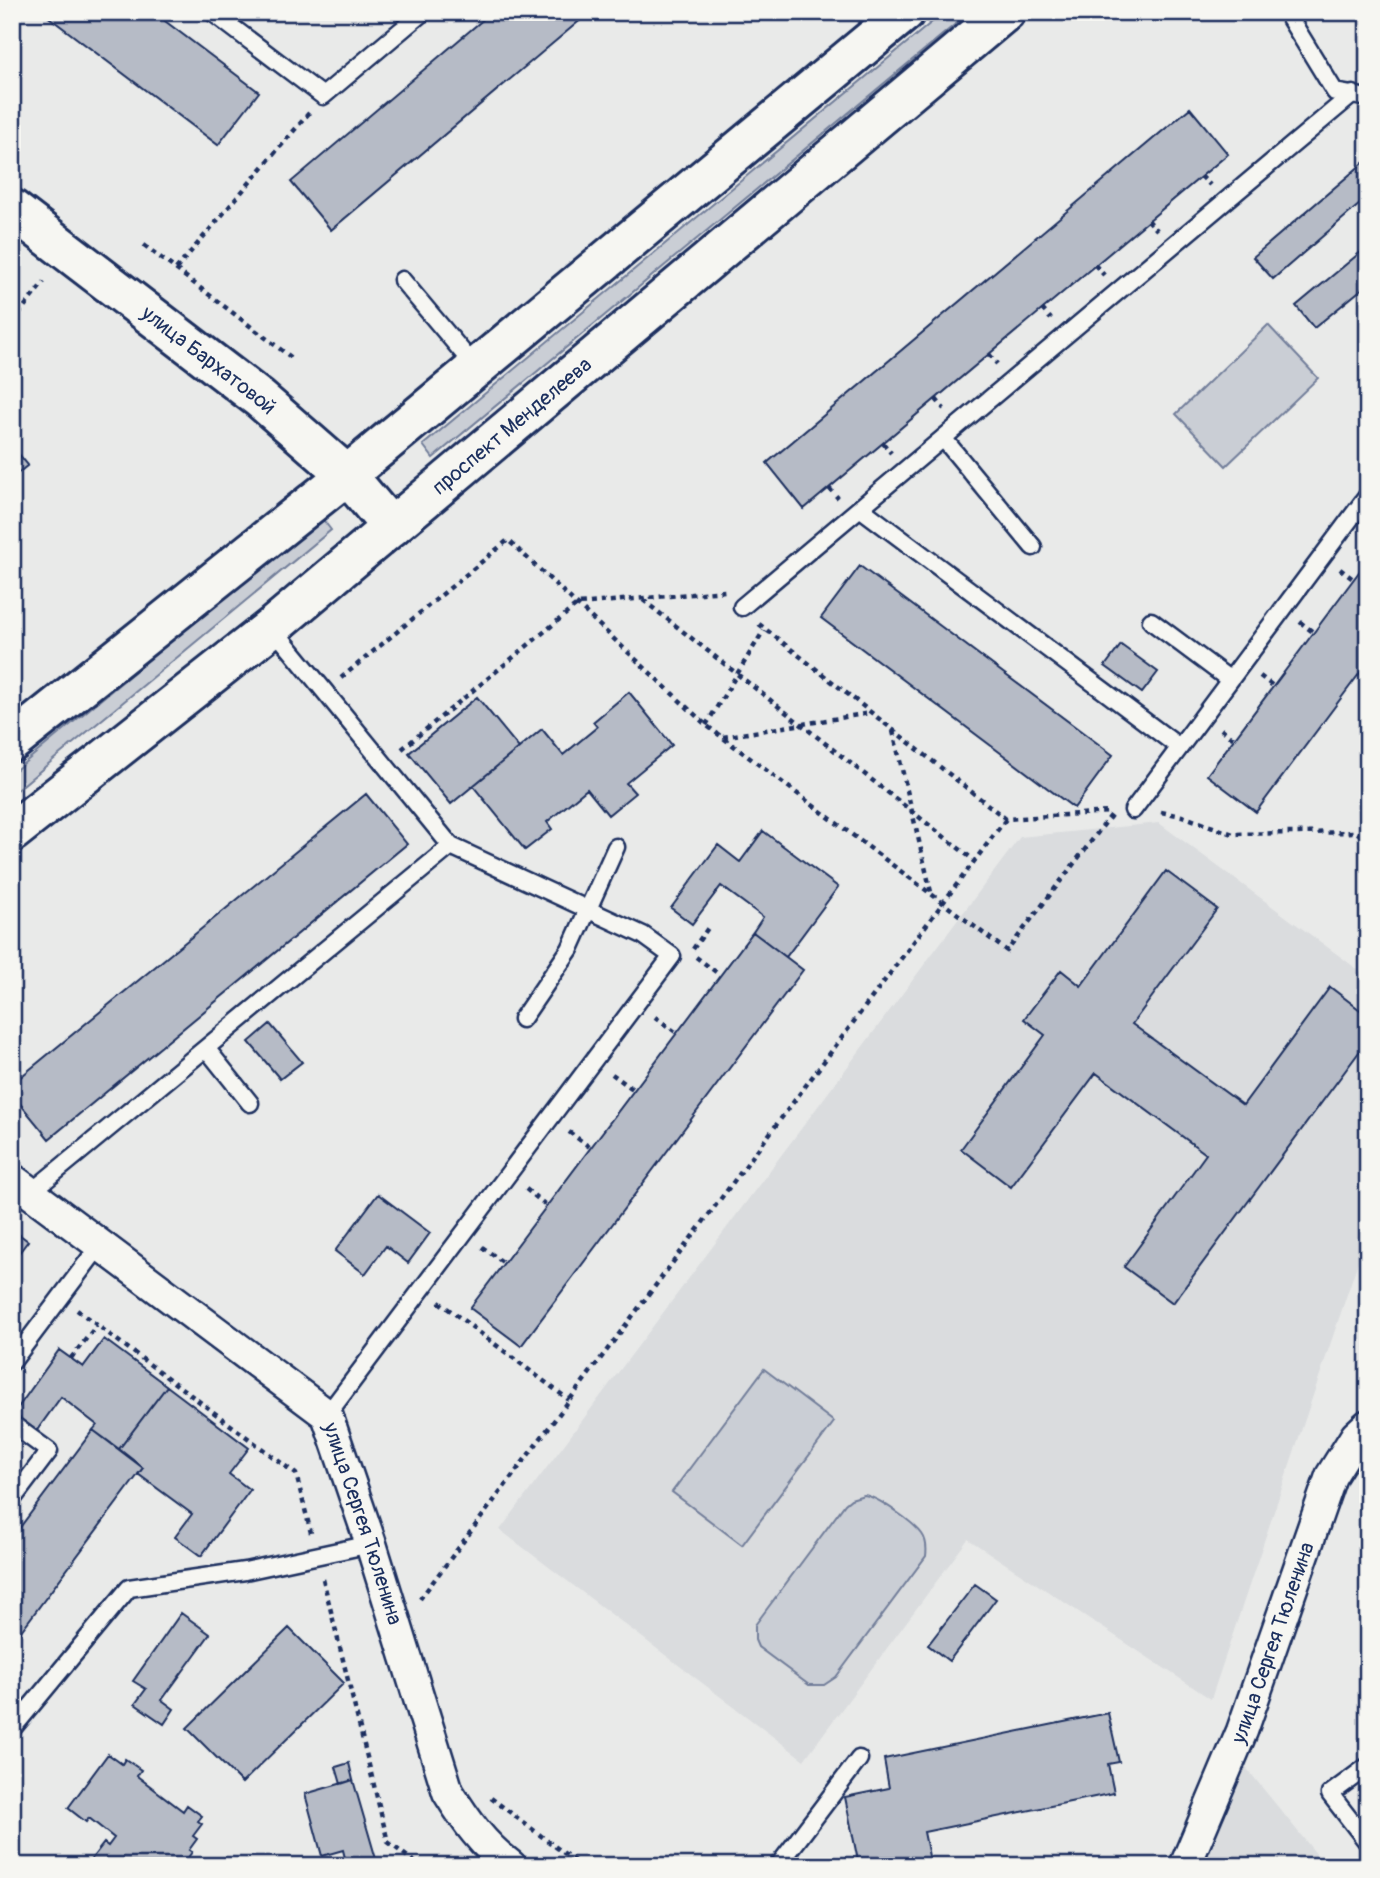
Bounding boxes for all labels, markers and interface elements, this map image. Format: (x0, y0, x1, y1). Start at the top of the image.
street label: улица Бархатовой (135, 299, 282, 420)
street label: проспект Менделеева (426, 351, 597, 501)
street label: улица Сергея Тюленина (317, 1418, 409, 1628)
street label: улица Сергея Тюленина (1224, 1538, 1320, 1749)

